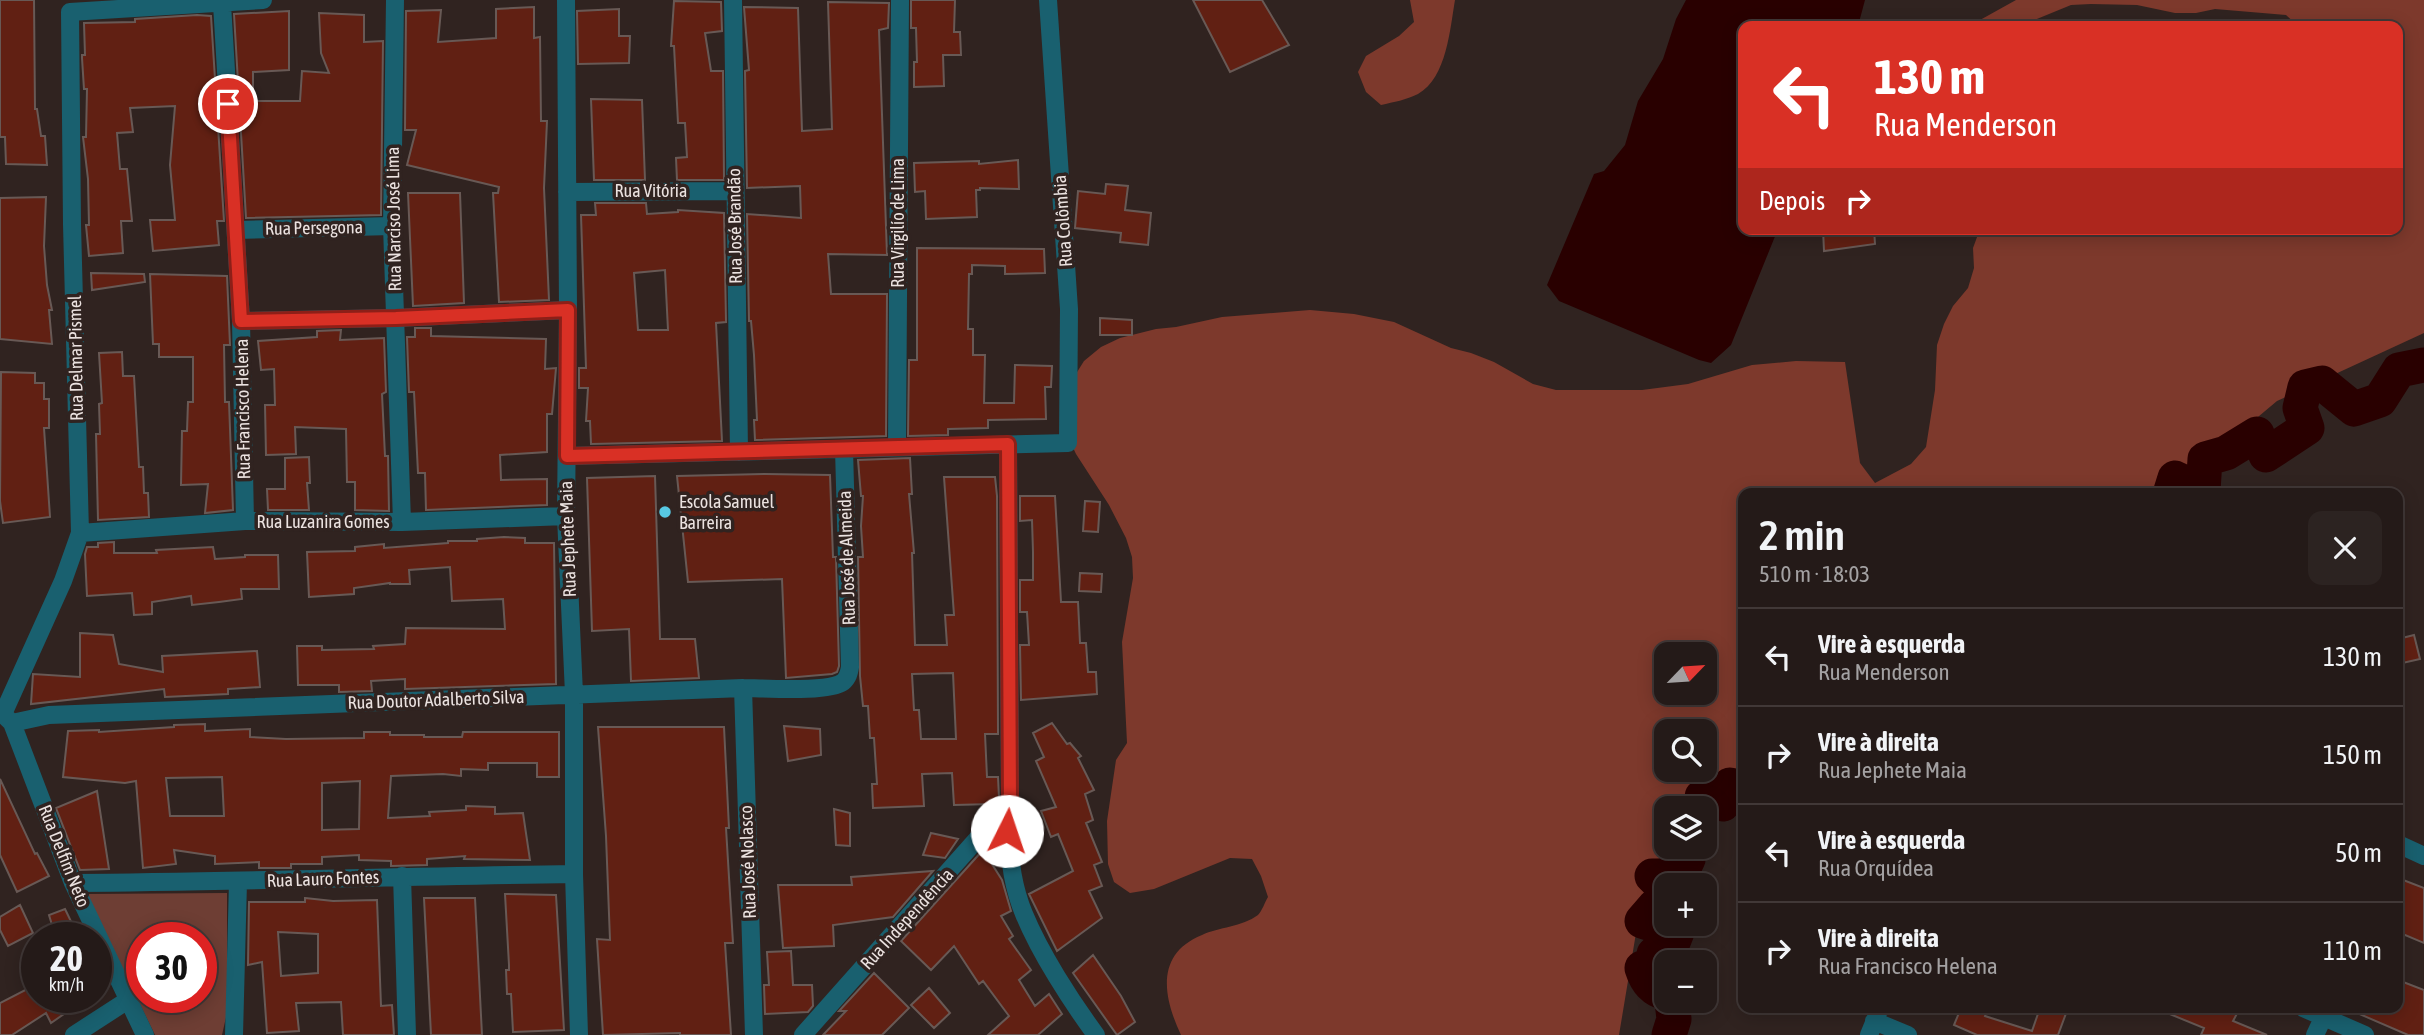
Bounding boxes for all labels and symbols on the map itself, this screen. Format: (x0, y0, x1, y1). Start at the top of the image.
pin (198, 74, 258, 134)
street label: Rua Narciso José Lima (382, 147, 405, 291)
street label: Rua Virgilío de Lima (887, 158, 908, 288)
street label: Rua José Brandão (723, 168, 746, 284)
street label: Rua Colômbia (1049, 174, 1076, 268)
street label: Rua Vitória (615, 180, 687, 201)
street label: Rua Persegona (265, 216, 363, 239)
street label: Rua Delmar Pismel (64, 295, 87, 421)
street label: Rua Francisco Helena (231, 338, 254, 480)
street label: Rua Jephete Maia (555, 480, 580, 598)
street label: Rua José de Almeida (834, 490, 859, 626)
place label: Escola Samuel Barreira (679, 491, 775, 533)
marker: Escola Samuel Barreira (657, 504, 673, 520)
street label: Rua Luzanira Gomes (256, 511, 390, 532)
north arrow (1654, 642, 1717, 705)
street label: Rua Doutor Adalberto Silva (347, 686, 525, 713)
position arrow (970, 794, 1044, 868)
street label: Rua Delfim Neto (34, 802, 94, 910)
street label: Rua José Nolasco (735, 805, 760, 919)
street label: Rua Independência (856, 864, 957, 973)
street label: Rua Lauro Fontes (266, 866, 380, 891)
speed limit sign: 30 (126, 922, 217, 1013)

